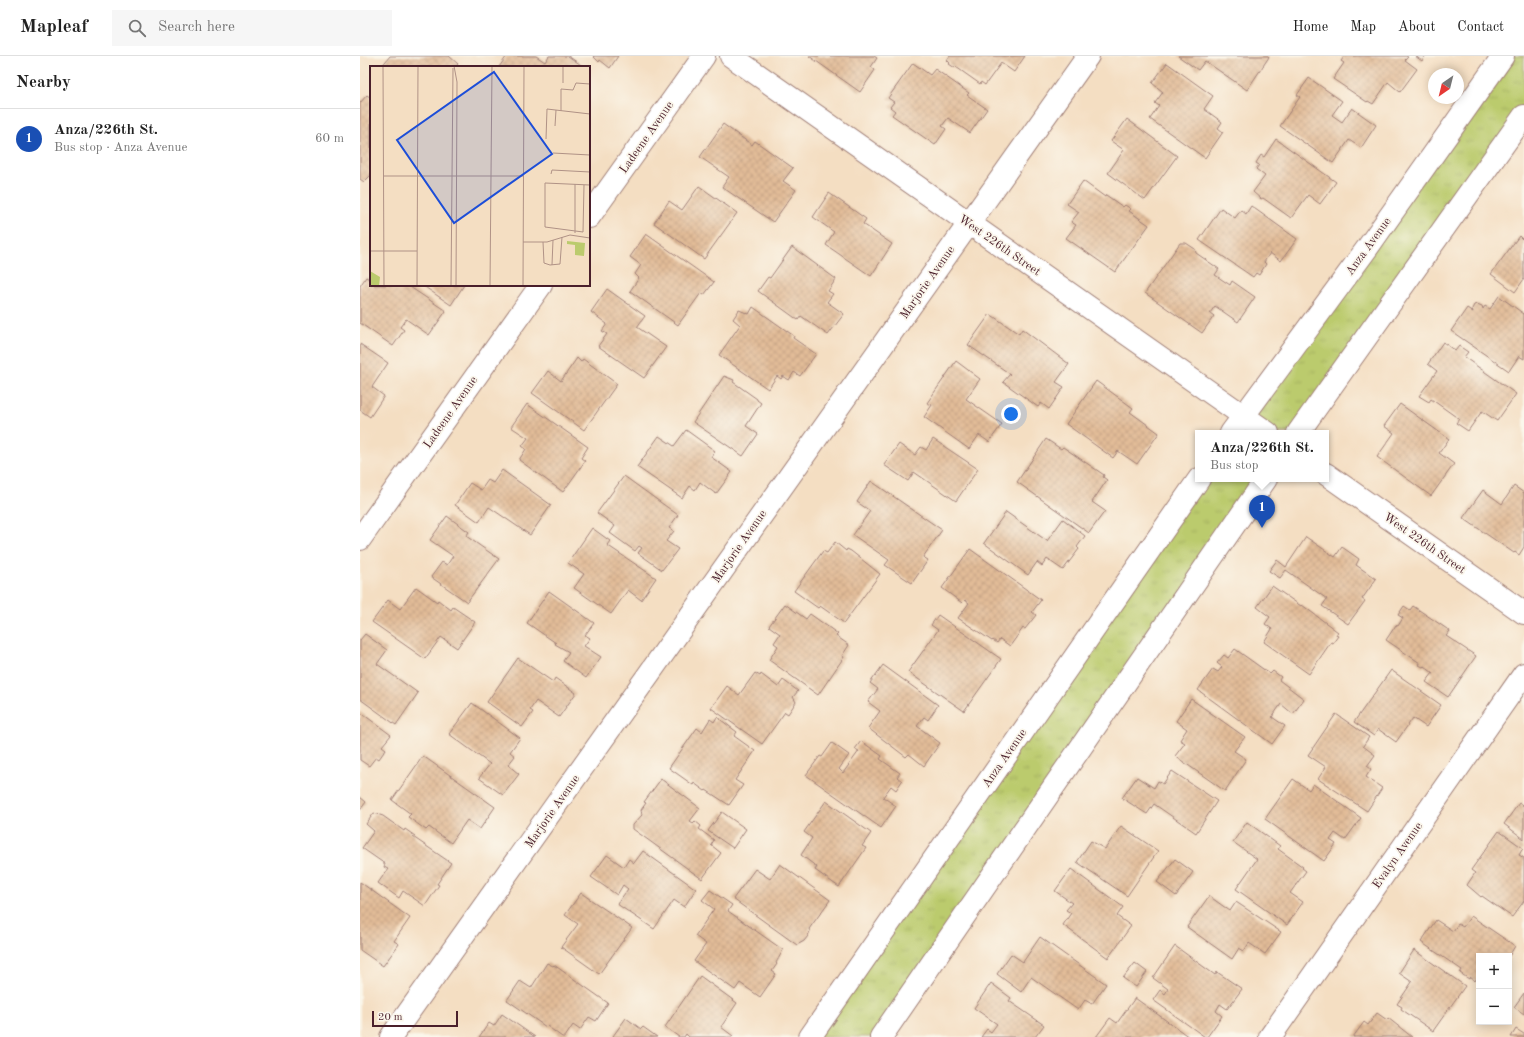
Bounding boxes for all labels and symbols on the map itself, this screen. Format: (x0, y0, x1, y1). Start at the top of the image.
inset map (370, 66, 590, 286)
north arrow (1428, 68, 1464, 104)
street label: Ladeene Avenue (618, 99, 676, 176)
street label: West 226th Street (956, 213, 1042, 278)
street label: Anza Avenue (1344, 215, 1394, 278)
street label: Marjorie Avenue (898, 244, 958, 321)
street label: Ladeene Avenue (422, 374, 480, 451)
your location (1001, 404, 1021, 424)
pin: 1 (1249, 495, 1275, 528)
street label: Marjorie Avenue (710, 508, 770, 585)
street label: West 226th Street (1381, 511, 1467, 576)
street label: Anza Avenue (980, 727, 1030, 790)
street label: Marjorie Avenue (523, 773, 583, 850)
street label: Evalyn Avenue (1371, 820, 1425, 891)
scale bar (372, 1009, 458, 1028)

